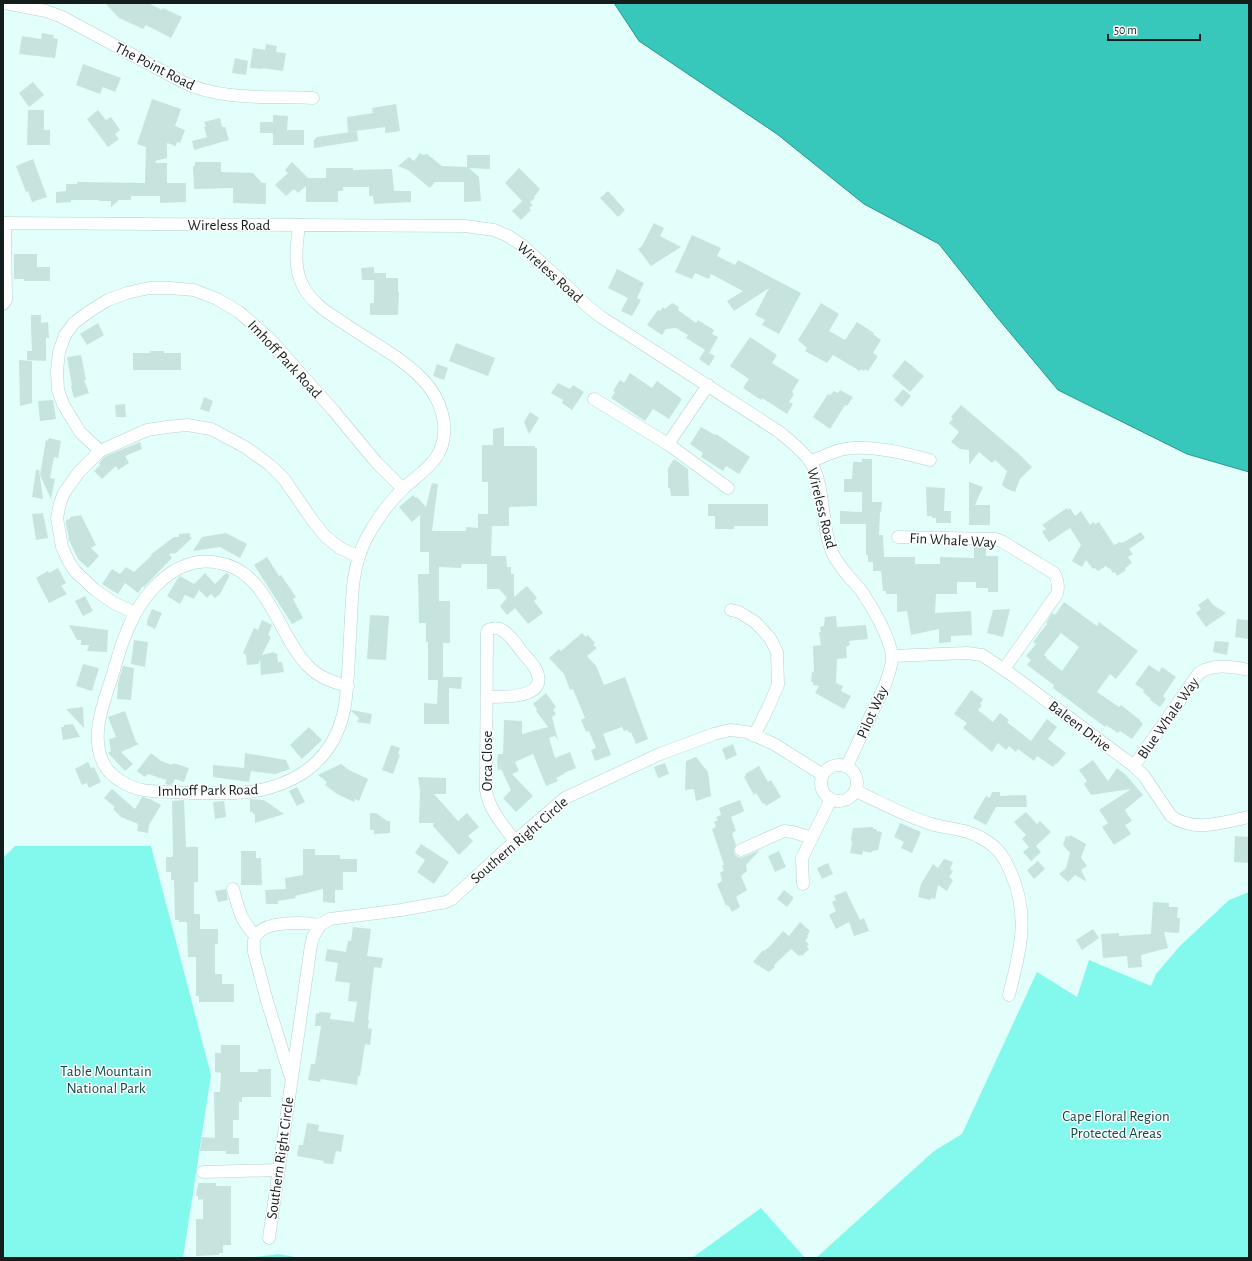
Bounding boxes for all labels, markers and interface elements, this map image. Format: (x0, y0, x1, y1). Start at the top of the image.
scale bar (1108, 16, 1200, 42)
text: 50 m (1114, 24, 1137, 36)
street label: The Point Road (112, 40, 197, 93)
street label: Wireless Road (188, 218, 271, 233)
street label: Wireless Road (514, 239, 586, 306)
street label: Imhoff Park Road (245, 317, 325, 401)
street label: Wireless Road (804, 466, 839, 550)
street label: Fin Whale Way (909, 531, 997, 550)
street label: Blue Whale Way (1135, 674, 1202, 762)
street label: Pilot Way (854, 683, 891, 741)
street label: Baleen Drive (1046, 698, 1114, 755)
street label: Orca Close (480, 731, 495, 791)
street label: Imhoff Park Road (158, 782, 259, 799)
street label: Southern Right Circle (468, 794, 571, 886)
park label: Table Mountain National Park (60, 1064, 152, 1096)
street label: Southern Right Circle (264, 1096, 297, 1220)
park label: Cape Floral Region Protected Areas (1062, 1109, 1170, 1141)

